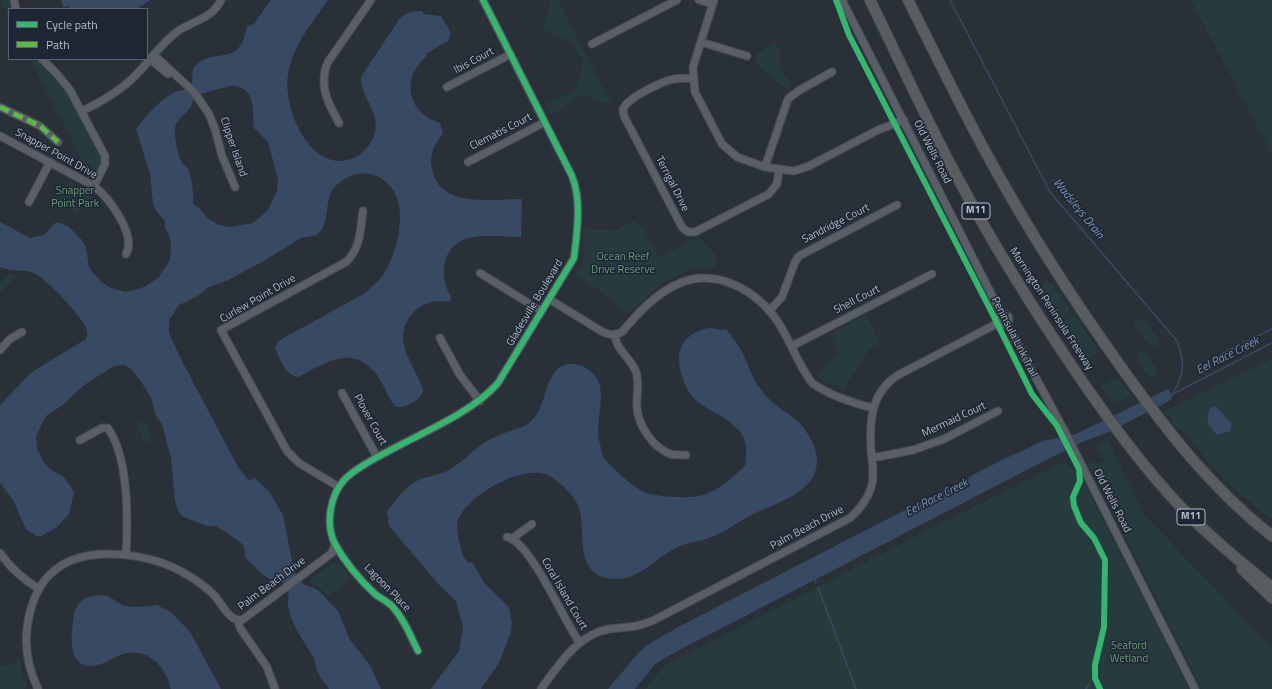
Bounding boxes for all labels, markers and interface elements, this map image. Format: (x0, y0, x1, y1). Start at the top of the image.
legend (8, 8, 148, 60)
text: Cycle path (46, 15, 98, 34)
text: Path (46, 35, 70, 54)
street label: Ibis Court (452, 45, 496, 77)
street label: Clematis Court (468, 111, 534, 153)
street label: Clipper Island (217, 116, 249, 178)
street label: Old Wells Road (910, 118, 954, 186)
street label: Snapper Point Drive (13, 126, 99, 182)
street label: Terrigal Drive (652, 154, 692, 214)
water label: Wadsleys Drain (1049, 176, 1107, 242)
park label: Snapper Point Park (51, 184, 99, 210)
street label: Sandridge Court (800, 201, 872, 247)
road number: M11 (962, 203, 990, 219)
street label: Mornington Peninsula Freeway (1006, 245, 1096, 373)
park label: Ocean Reef Drive Reserve (591, 250, 655, 276)
street label: Gladesville Boulevard (504, 257, 566, 349)
street label: Curlew Point Drive (218, 272, 298, 326)
street label: Shell Court (832, 283, 882, 317)
street label: Peninsula Link Trail (988, 295, 1040, 379)
water label: Eel Race Creek (1194, 334, 1262, 378)
street label: Plover Court (350, 392, 390, 448)
street label: Mermaid Court (920, 399, 988, 441)
street label: Old Wells Road (1090, 467, 1134, 535)
water label: Eel Race Creek (903, 476, 971, 520)
street label: Palm Beach Drive (768, 503, 846, 553)
road number: M11 (1177, 509, 1205, 525)
street label: Palm Beach Drive (236, 554, 308, 614)
street label: Coral Island Court (538, 556, 590, 632)
street label: Lagoon Place (361, 561, 413, 615)
park label: Seaford Wetland (1110, 639, 1148, 665)

